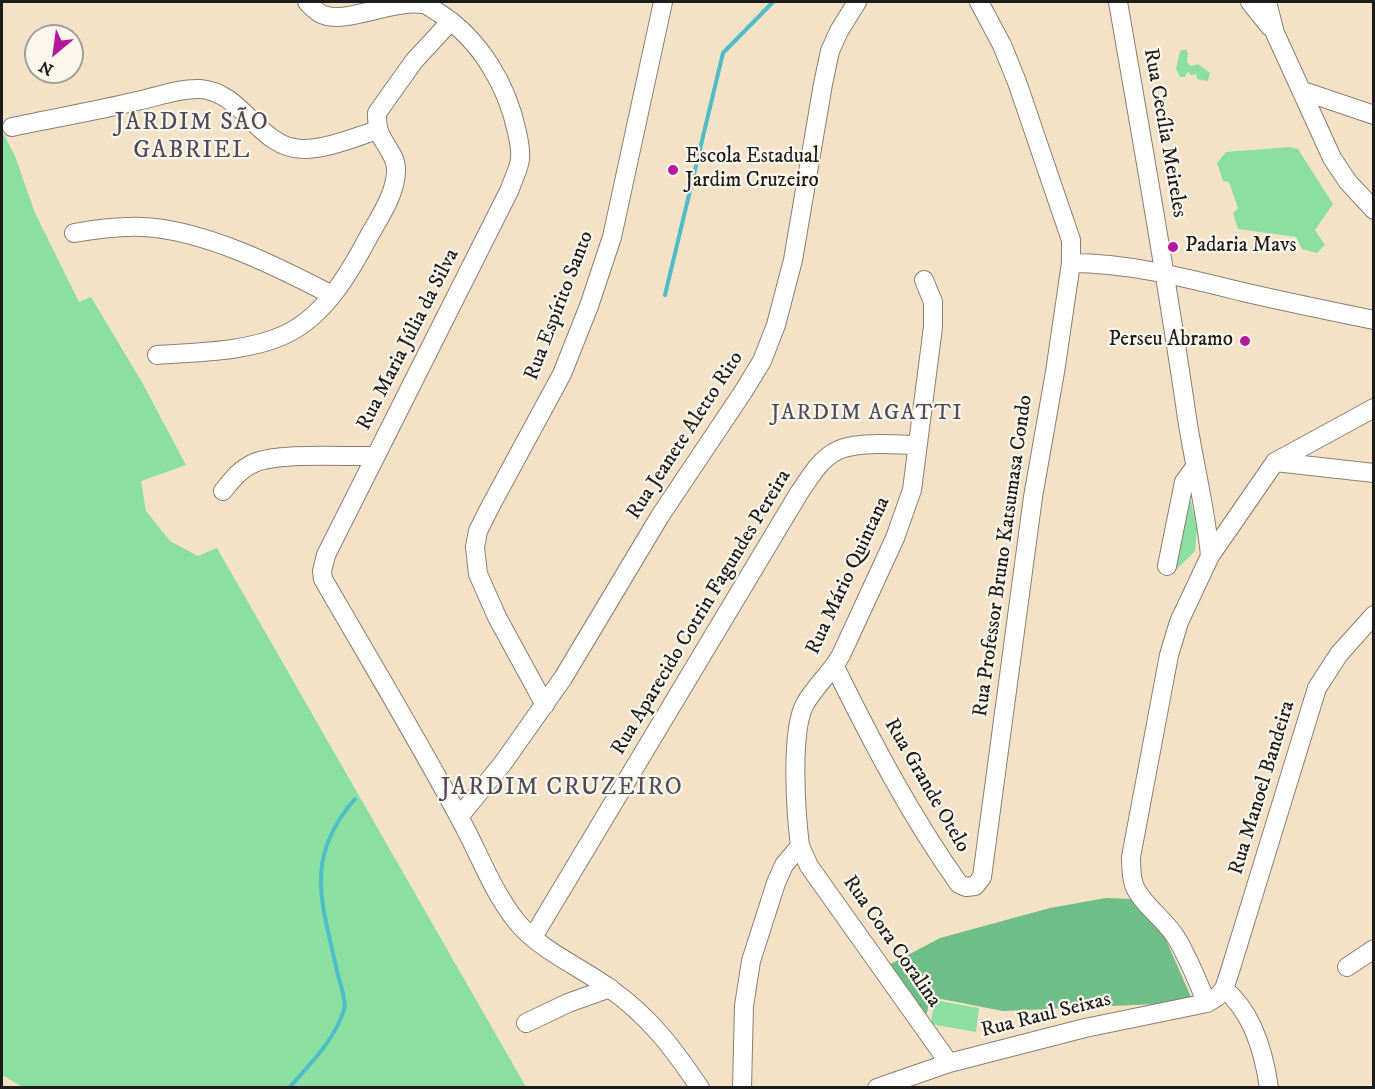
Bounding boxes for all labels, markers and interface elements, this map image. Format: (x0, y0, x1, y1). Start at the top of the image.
north arrow (24, 24, 84, 84)
street label: Rua Cecília Meireles (1137, 46, 1191, 220)
text: N (36, 56, 57, 80)
district label: JARDIM SÃO GABRIEL (115, 110, 269, 166)
place label: Escola Estadual Jardim Cruzeiro (685, 145, 819, 195)
marker: Escola Estadual Jardim Cruzeiro (666, 163, 680, 177)
street label: Rua Espírito Santo (520, 228, 600, 384)
place label: Padaria Mavs (1185, 234, 1296, 260)
marker: Padaria Mavs (1166, 240, 1180, 254)
street label: Rua Maria Júlia da Silva (352, 245, 466, 435)
place label: Perseu Abramo (1108, 328, 1233, 354)
marker: Perseu Abramo (1238, 334, 1252, 348)
street label: Rua Jeanete Aletto Rito (622, 347, 750, 525)
street label: Rua Professor Bruno Katsumasa Condo (969, 393, 1039, 719)
district label: JARDIM AGATTI (771, 401, 963, 427)
street label: Rua Aparecido Cotrin Fagundes Pereira (607, 466, 797, 760)
street label: Rua Mário Quintana (801, 493, 897, 659)
street label: Rua Manoel Bandeira (1225, 698, 1301, 878)
street label: Rua Grande Otelo (878, 715, 974, 857)
district label: JARDIM CRUZEIRO (441, 775, 683, 803)
street label: Rua Cora Coralina (836, 871, 946, 1013)
street label: Rua Raul Seixas (979, 988, 1113, 1044)

